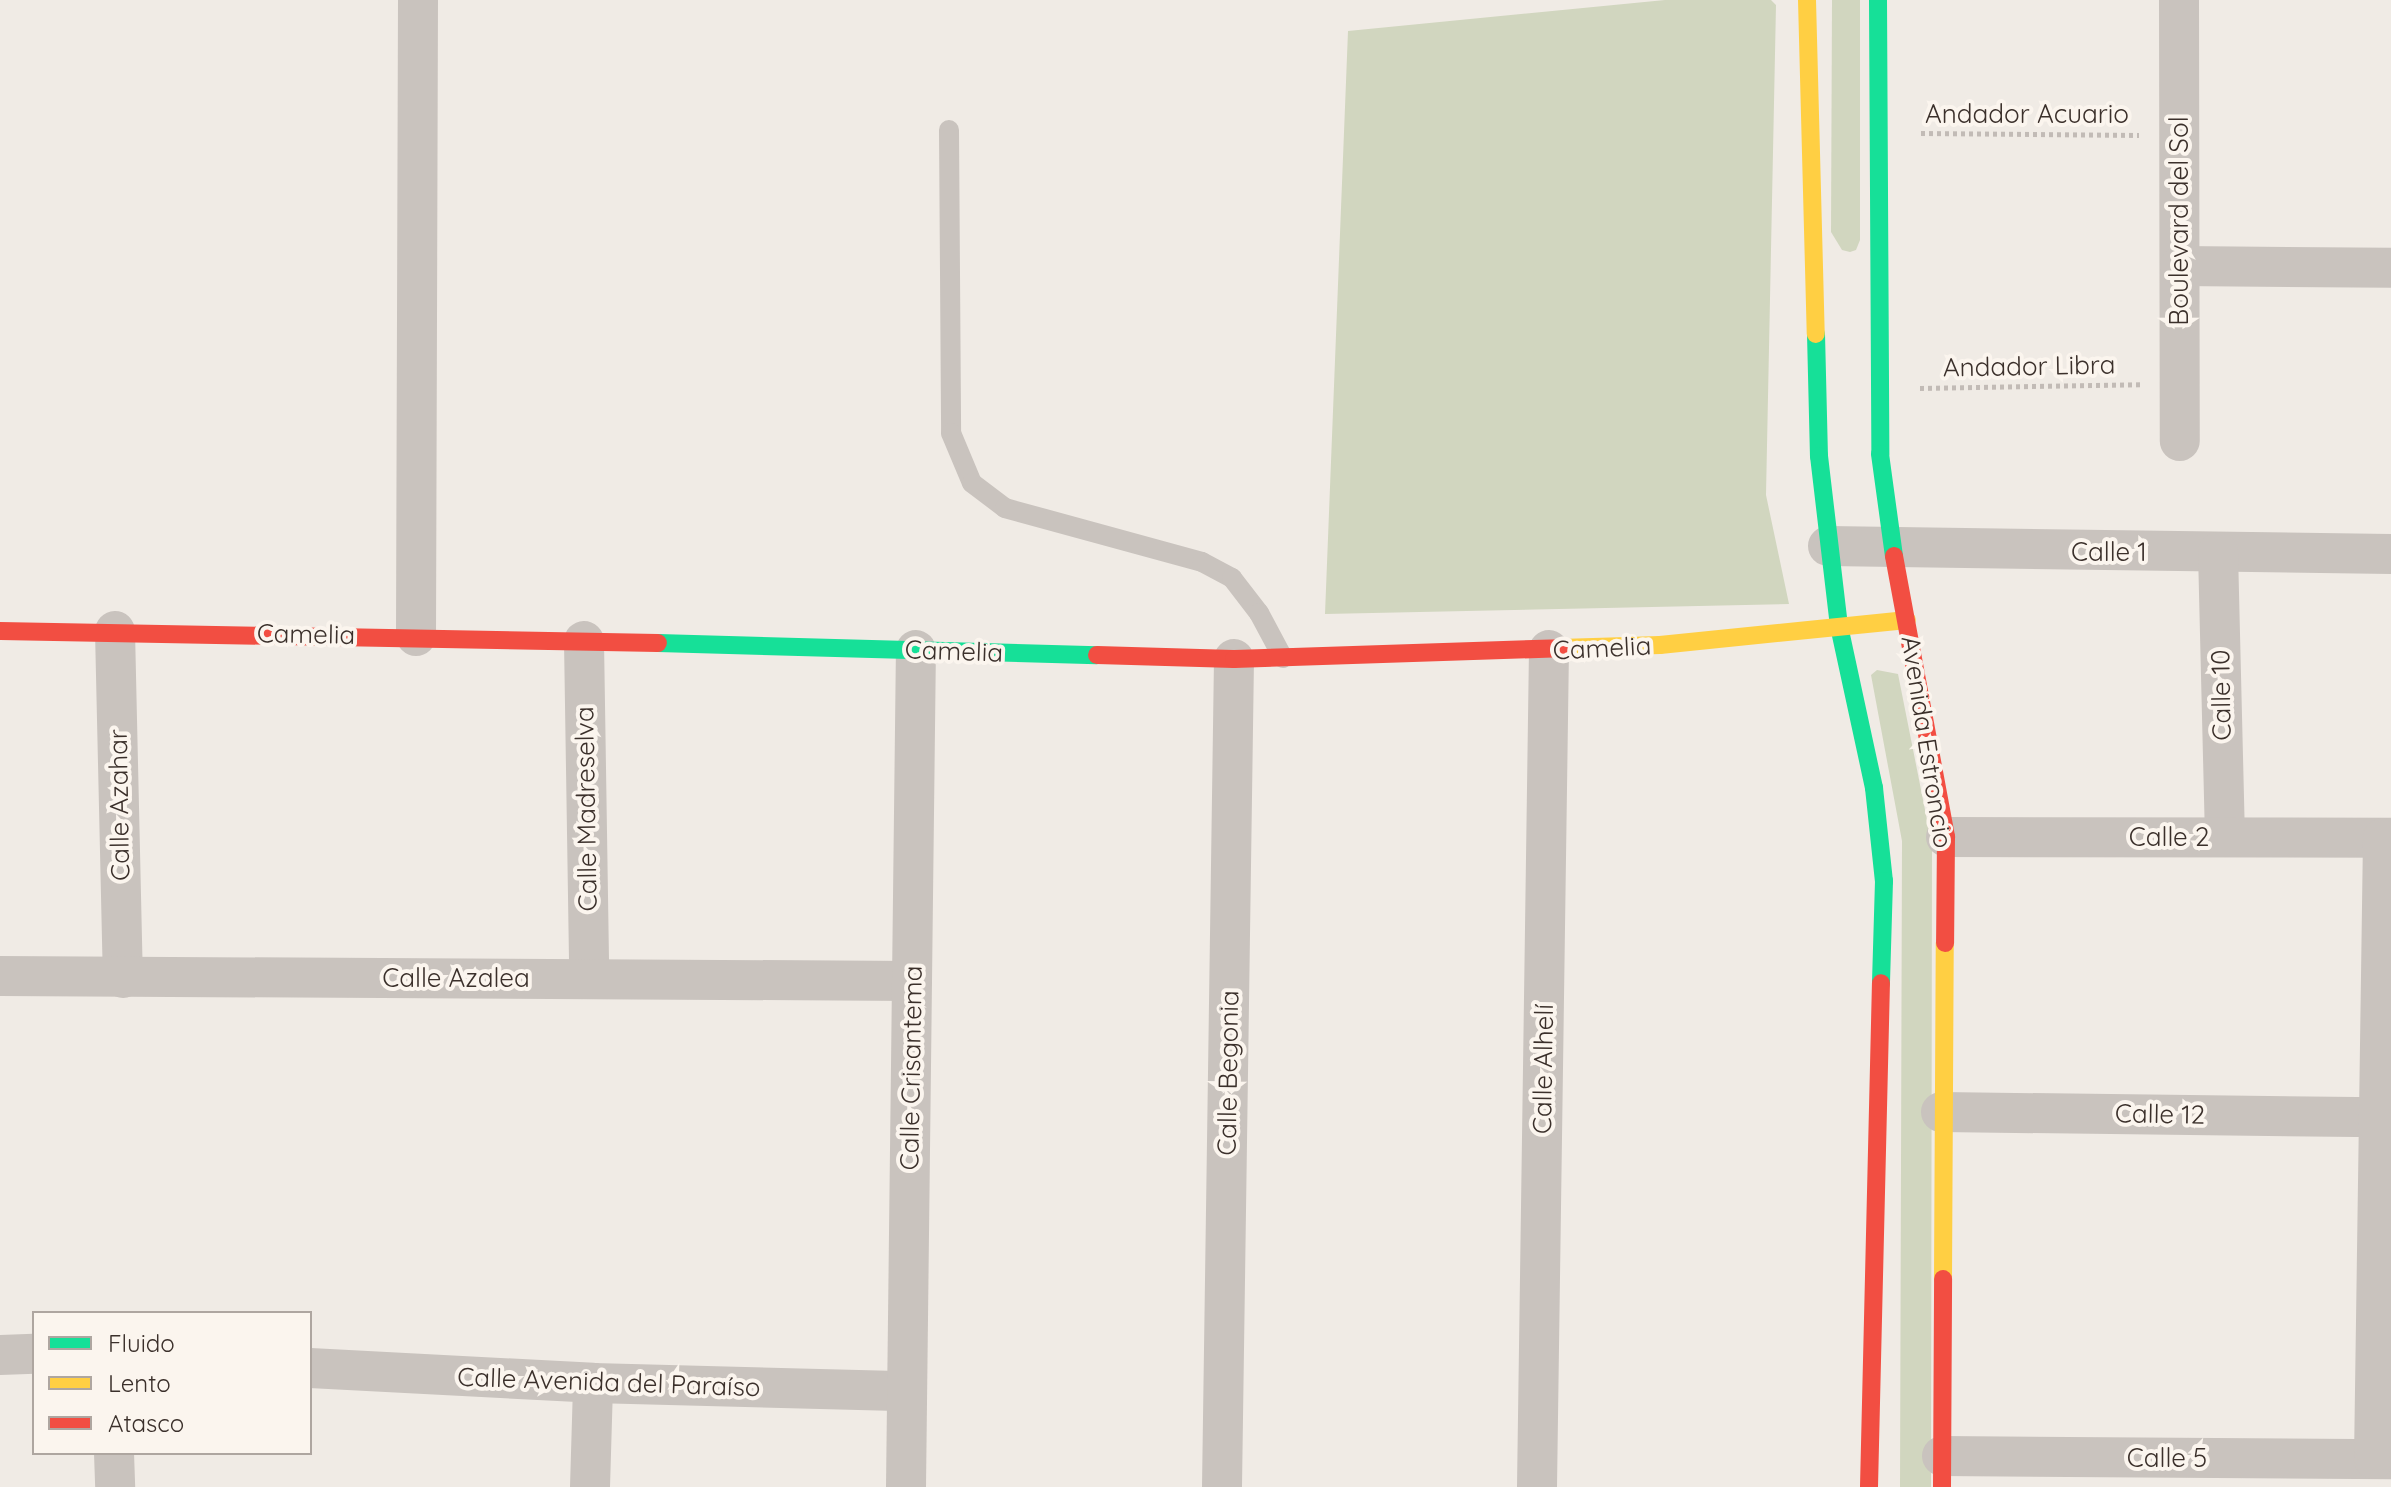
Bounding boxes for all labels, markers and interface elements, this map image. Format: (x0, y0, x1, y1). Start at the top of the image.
street label: Andador Acuario (1925, 98, 2129, 130)
street label: Boulevard del Sol (2163, 116, 2195, 326)
street label: Andador Libra (1942, 349, 2116, 383)
street label: Calle 1 (2071, 536, 2147, 568)
street label: Camelia (257, 618, 355, 650)
street label: Camelia (1552, 630, 1652, 666)
street label: Camelia (904, 634, 1004, 668)
street label: Avenida Estroncio (1895, 634, 1959, 850)
street label: Calle 10 (2205, 649, 2237, 741)
street label: Calle Madreselva (569, 706, 603, 912)
street label: Calle Azahar (102, 729, 136, 881)
street label: Calle 2 (2129, 821, 2209, 853)
street label: Calle Azalea (382, 962, 530, 994)
street label: Calle Crisantema (894, 965, 928, 1171)
street label: Calle Begonia (1211, 990, 1245, 1156)
street label: Calle Alhelí (1526, 1004, 1560, 1134)
street label: Calle 12 (2115, 1098, 2205, 1130)
legend (32, 1311, 312, 1455)
text: Fluido (108, 1328, 175, 1358)
street label: Calle Avenida del Paraíso (457, 1361, 761, 1403)
text: Lento (108, 1368, 171, 1398)
text: Atasco (108, 1408, 184, 1438)
street label: Calle 5 (2127, 1442, 2207, 1474)

